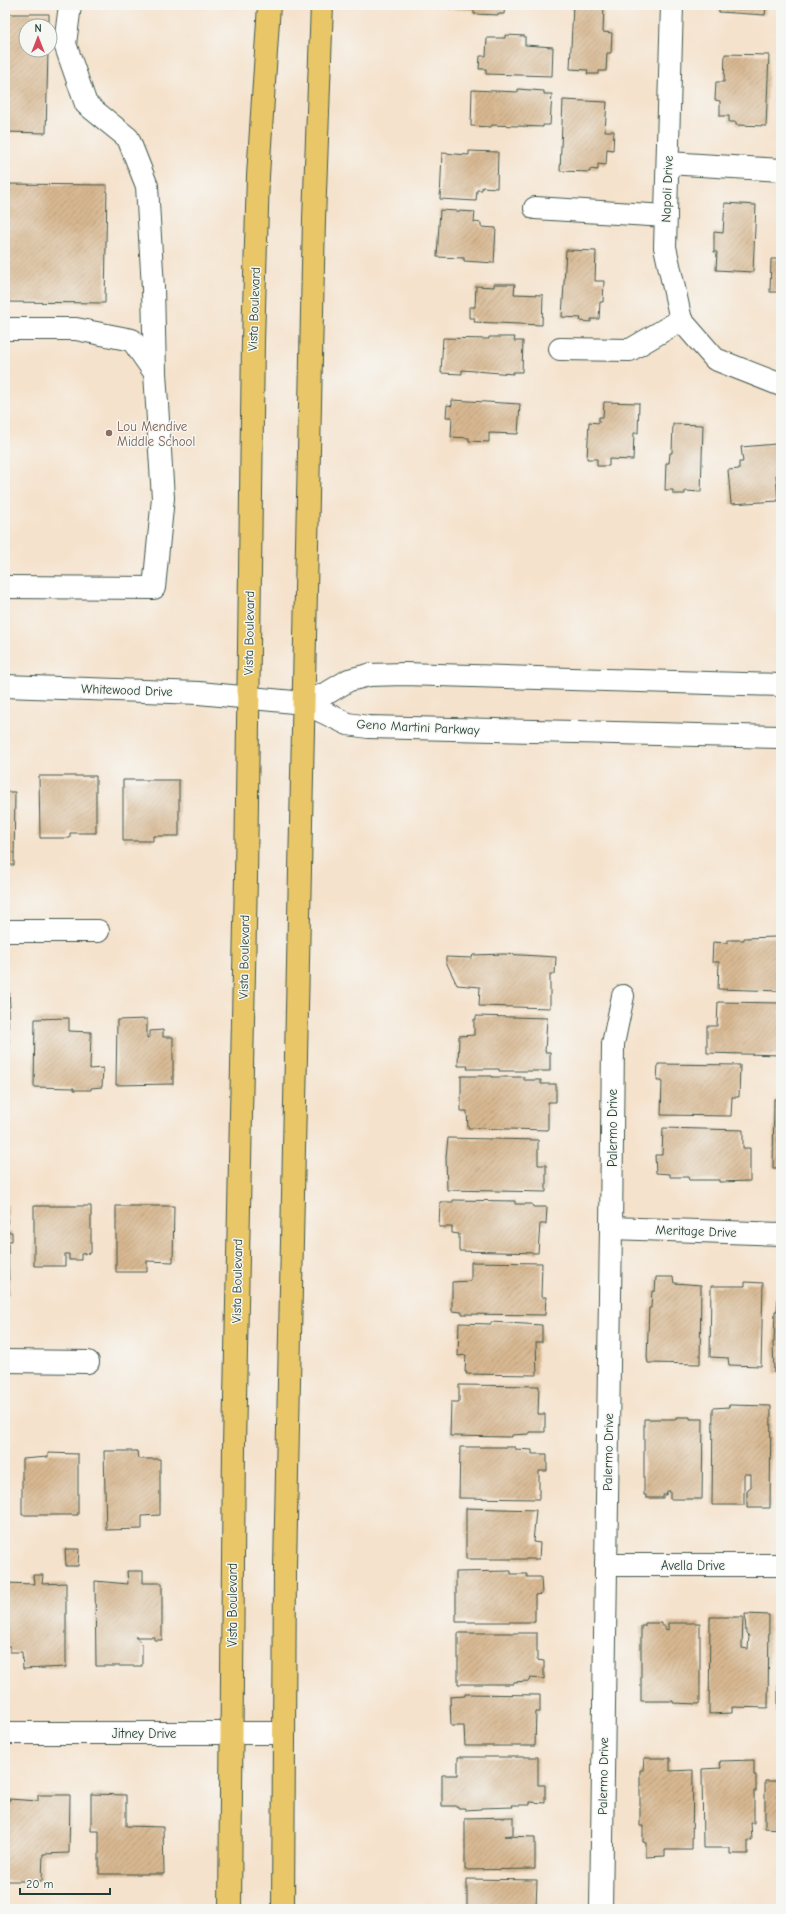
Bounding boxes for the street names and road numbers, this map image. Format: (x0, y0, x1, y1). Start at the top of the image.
street label: Napoli Drive (658, 155, 676, 223)
street label: Vista Boulevard (245, 267, 263, 351)
street label: Vista Boulevard (241, 591, 257, 675)
street label: Whitewood Drive (81, 681, 173, 699)
street label: Geno Martini Parkway (356, 716, 480, 738)
street label: Vista Boulevard (236, 915, 252, 999)
street label: Palermo Drive (605, 1089, 620, 1167)
street label: Meritage Drive (655, 1222, 737, 1240)
street label: Vista Boulevard (229, 1239, 245, 1323)
street label: Palermo Drive (600, 1412, 616, 1491)
street label: Avella Drive (661, 1558, 725, 1573)
street label: Vista Boulevard (225, 1563, 240, 1647)
street label: Jitney Drive (112, 1726, 177, 1741)
street label: Palermo Drive (595, 1736, 611, 1815)

